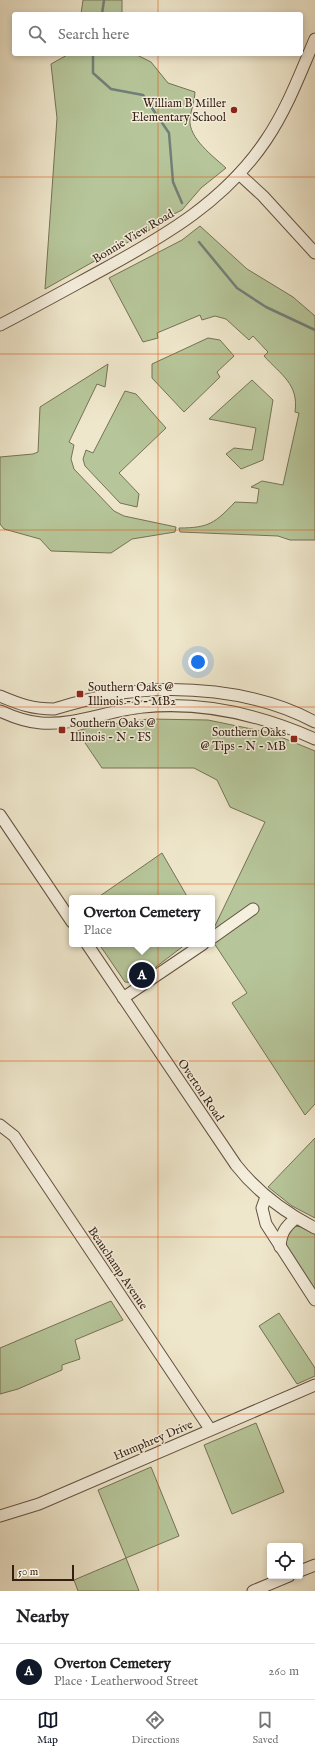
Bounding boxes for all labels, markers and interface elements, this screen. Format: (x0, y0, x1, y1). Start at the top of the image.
search box (12, 12, 303, 56)
icon: search (26, 23, 48, 45)
text: Search here (58, 25, 129, 44)
place label: William B Miller Elementary School (132, 96, 227, 125)
marker: William B Miller Elementary School (229, 105, 239, 115)
street label: Bonnie View Road (90, 206, 177, 267)
your location (188, 652, 208, 672)
place label: Southern Oaks @ Illinois - S - MB2 (88, 680, 176, 709)
marker: Southern Oaks @ Illinois - S - MB2 (75, 689, 85, 699)
place label: Southern Oaks @ Illinois - N - FS (70, 716, 156, 745)
marker: Southern Oaks @ Illinois - N - FS (57, 725, 67, 735)
place label: Southern Oaks @ Tips - N - MB (201, 725, 286, 755)
marker: Southern Oaks @ Tips - N - MB (289, 734, 299, 744)
popup (69, 895, 215, 947)
text: Overton Cemetery (84, 903, 200, 922)
text: Place (84, 922, 112, 939)
pin: A (129, 960, 155, 990)
street label: Overton Road (174, 1056, 227, 1125)
street label: Beauchamp Avenue (84, 1224, 151, 1313)
street label: Humphrey Drive (111, 1417, 196, 1465)
map controls (267, 1543, 303, 1579)
button: locate (267, 1543, 303, 1579)
scale bar (12, 1563, 74, 1582)
text: 50 m (18, 1565, 38, 1579)
text: Nearby (16, 1607, 69, 1628)
text: Overton Cemetery (54, 1654, 171, 1673)
text: A (25, 1663, 33, 1680)
text: 260 m (268, 1663, 299, 1680)
text: Place · Leatherwood Street (54, 1673, 198, 1690)
tab: Map (37, 1709, 59, 1747)
tab: Directions (132, 1709, 179, 1747)
tab: Saved (252, 1709, 278, 1747)

